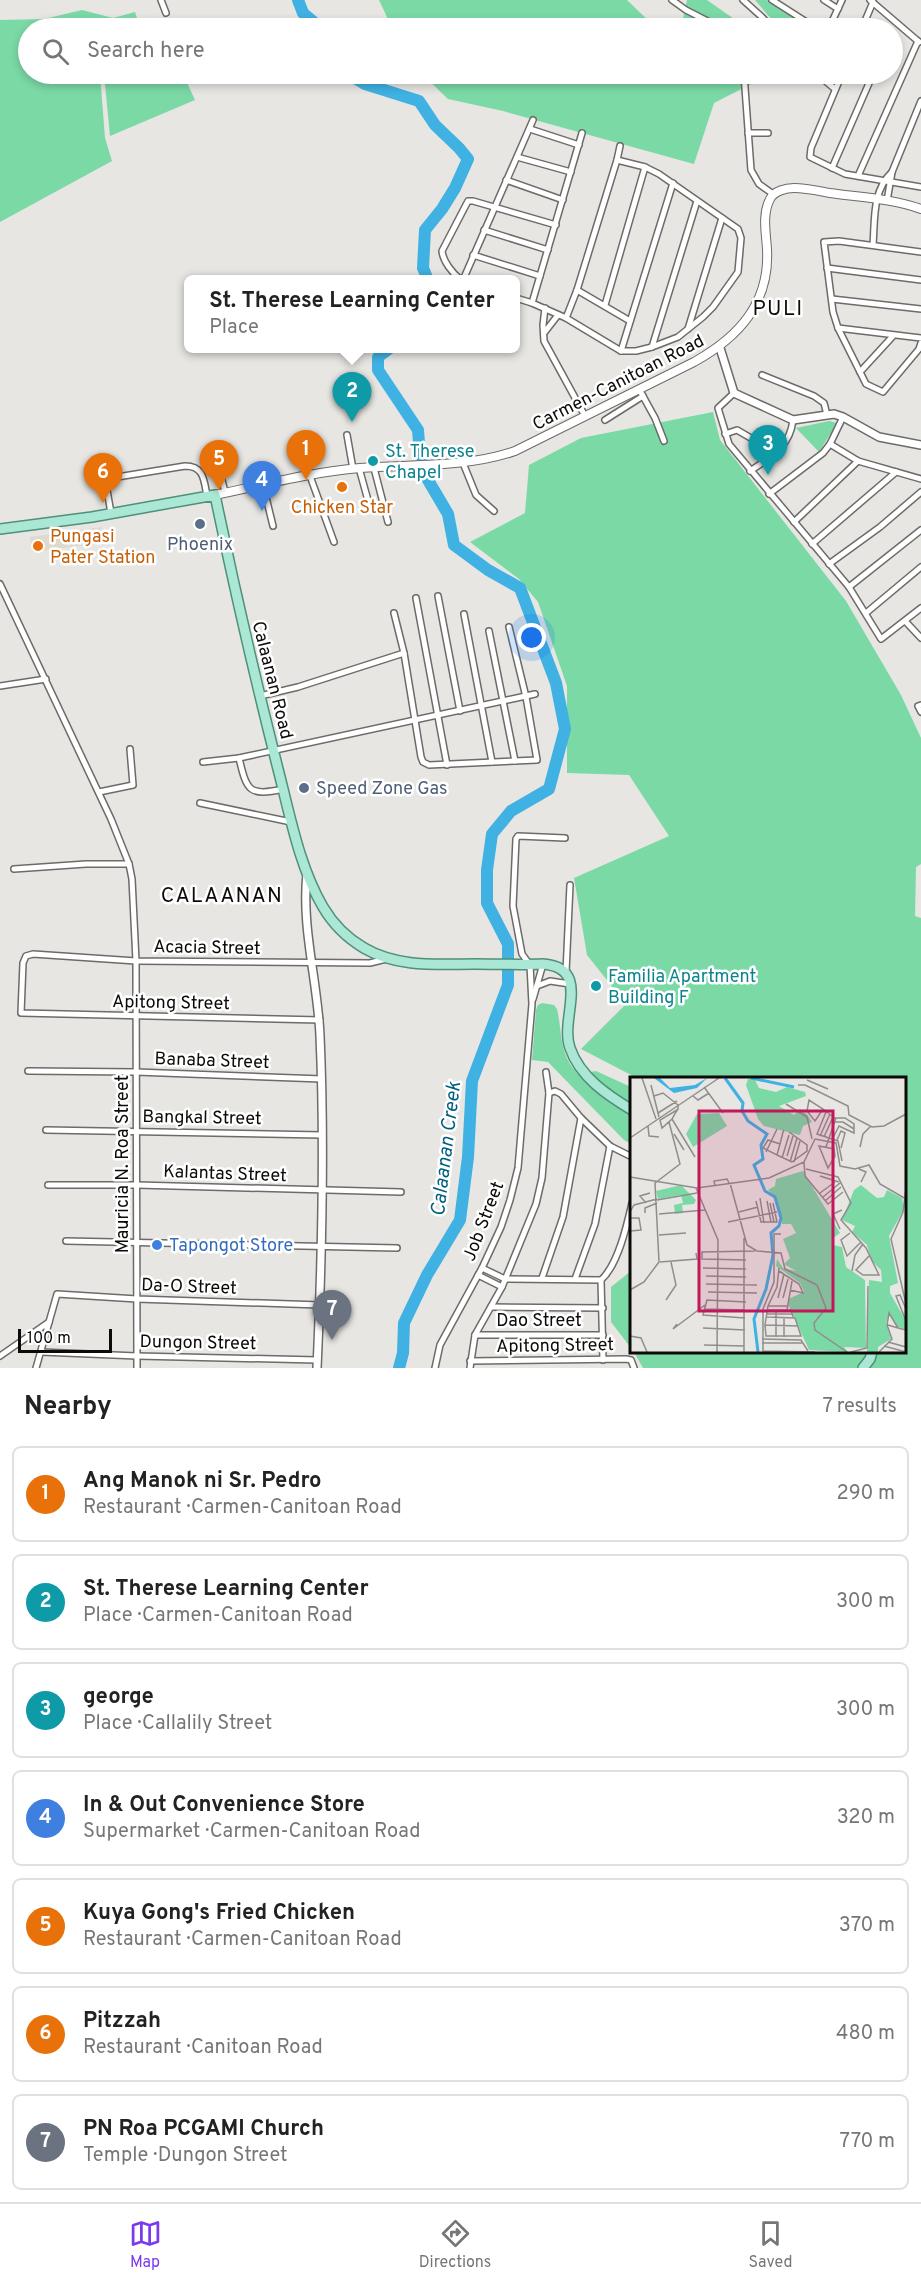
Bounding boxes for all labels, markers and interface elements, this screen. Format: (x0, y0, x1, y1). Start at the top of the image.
search box (18, 18, 903, 84)
icon: search (39, 35, 72, 68)
text: Search here (87, 38, 205, 65)
popup (184, 275, 520, 353)
text: St. Therese Learning Center (209, 288, 495, 315)
district label: PULI (752, 296, 804, 323)
text: Place (209, 315, 259, 341)
street label: Carmen-Canitoan Road (529, 330, 708, 437)
pin: 2 (332, 372, 372, 422)
pin: 3 (748, 426, 788, 475)
pin: 1 (286, 430, 326, 480)
pin: 5 (200, 440, 238, 490)
place label: St. Therese Chapel (385, 441, 474, 485)
pin: 6 (84, 454, 122, 503)
marker: St. Therese Chapel (366, 454, 380, 468)
pin: 4 (242, 462, 282, 511)
marker: Chicken Star (335, 480, 349, 494)
place label: Chicken Star (291, 497, 393, 520)
marker: Phoenix (193, 517, 207, 531)
place label: Pungasi Pater Station (50, 526, 155, 570)
place label: Phoenix (167, 534, 233, 557)
marker: Pungasi Pater Station (31, 539, 45, 553)
street label: Calaanan Road (246, 619, 297, 742)
your location (517, 623, 546, 652)
place label: Speed Zone Gas (316, 778, 448, 801)
marker: Speed Zone Gas (297, 781, 311, 795)
district label: CALAANAN (161, 883, 283, 910)
street label: Acacia Street (153, 936, 261, 961)
place label: Familia Apartment Building F (608, 966, 756, 1010)
marker: Familia Apartment Building F (589, 979, 603, 993)
street label: Apitong Street (112, 991, 230, 1016)
street label: Banaba Street (154, 1048, 270, 1075)
street label: Mauricia N. Roa Street (112, 1075, 135, 1253)
inset map (630, 1077, 906, 1353)
water label: Calaanan Creek (426, 1080, 468, 1218)
street label: Bangkal Street (142, 1106, 262, 1131)
street label: Kalantas Street (163, 1161, 287, 1188)
street label: Job Street (459, 1178, 510, 1265)
place label: Tapongot Store (169, 1235, 293, 1258)
marker: Tapongot Store (150, 1238, 164, 1252)
street label: Da-O Street (141, 1274, 237, 1301)
pin: 7 (312, 1290, 352, 1340)
street label: Dao Street (496, 1310, 582, 1333)
scale bar (18, 1326, 112, 1354)
text: 100 m (27, 1329, 71, 1349)
street label: Dungon Street (139, 1331, 257, 1356)
street label: Apitong Street (496, 1334, 614, 1359)
text: Nearby (24, 1391, 112, 1424)
text: 7 results (822, 1394, 897, 1420)
text: Ang Manok ni Sr. Pedro (83, 1468, 322, 1495)
text: 1 (42, 1481, 50, 1507)
text: 290 m (837, 1481, 895, 1507)
text: Restaurant · Carmen-Canitoan Road (83, 1495, 402, 1521)
text: St. Therese Learning Center (83, 1576, 369, 1603)
text: 2 (39, 1589, 52, 1615)
text: 300 m (836, 1589, 895, 1615)
text: Place · Carmen-Canitoan Road (83, 1603, 353, 1629)
text: george (83, 1684, 154, 1711)
text: 3 (40, 1697, 52, 1723)
text: 300 m (836, 1697, 895, 1723)
text: Place · Callalily Street (83, 1711, 272, 1737)
text: In & Out Convenience Store (83, 1792, 365, 1819)
text: 4 (39, 1805, 52, 1831)
text: 320 m (837, 1805, 895, 1831)
text: Supermarket · Carmen-Canitoan Road (83, 1819, 420, 1845)
text: Kuya Gong's Fried Chicken (83, 1900, 355, 1927)
text: 5 (39, 1913, 52, 1939)
text: 370 m (839, 1913, 895, 1939)
text: Restaurant · Carmen-Canitoan Road (83, 1927, 402, 1953)
text: Pitzzah (83, 2008, 161, 2035)
text: 6 (39, 2021, 52, 2047)
text: 480 m (836, 2021, 895, 2047)
text: Restaurant · Canitoan Road (83, 2035, 323, 2061)
text: PN Roa PCGAMI Church (83, 2116, 324, 2143)
text: 7 (40, 2129, 51, 2155)
text: 770 m (840, 2129, 895, 2155)
text: Temple · Dungon Street (83, 2143, 288, 2169)
tab: Map (129, 2217, 162, 2273)
tab: Directions (419, 2217, 491, 2273)
tab: Saved (748, 2217, 792, 2273)

